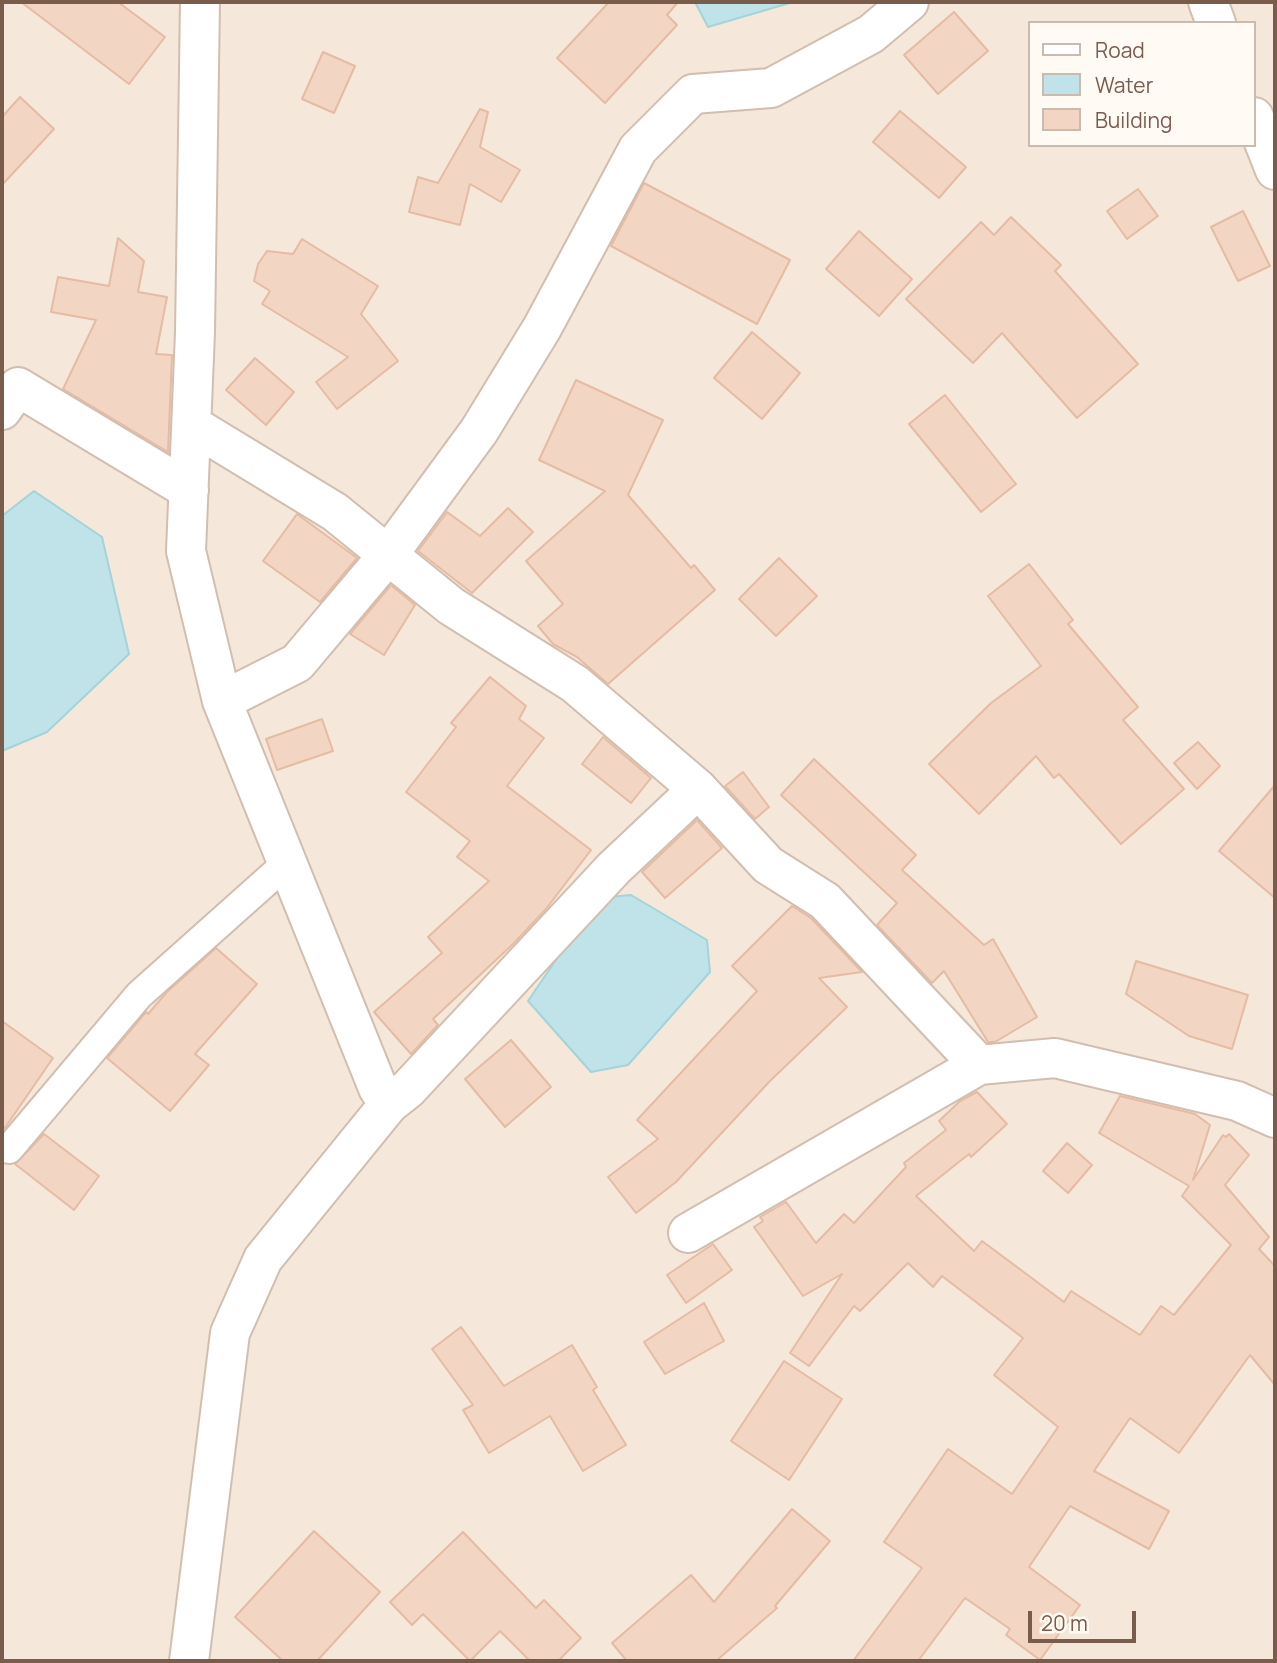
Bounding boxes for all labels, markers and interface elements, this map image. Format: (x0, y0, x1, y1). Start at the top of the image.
legend (1028, 21, 1256, 147)
text: Road (1095, 36, 1145, 64)
text: Water (1095, 71, 1153, 99)
text: Building (1095, 106, 1172, 134)
scale bar (1032, 1596, 1140, 1640)
text: 20 m (1041, 1609, 1088, 1637)

